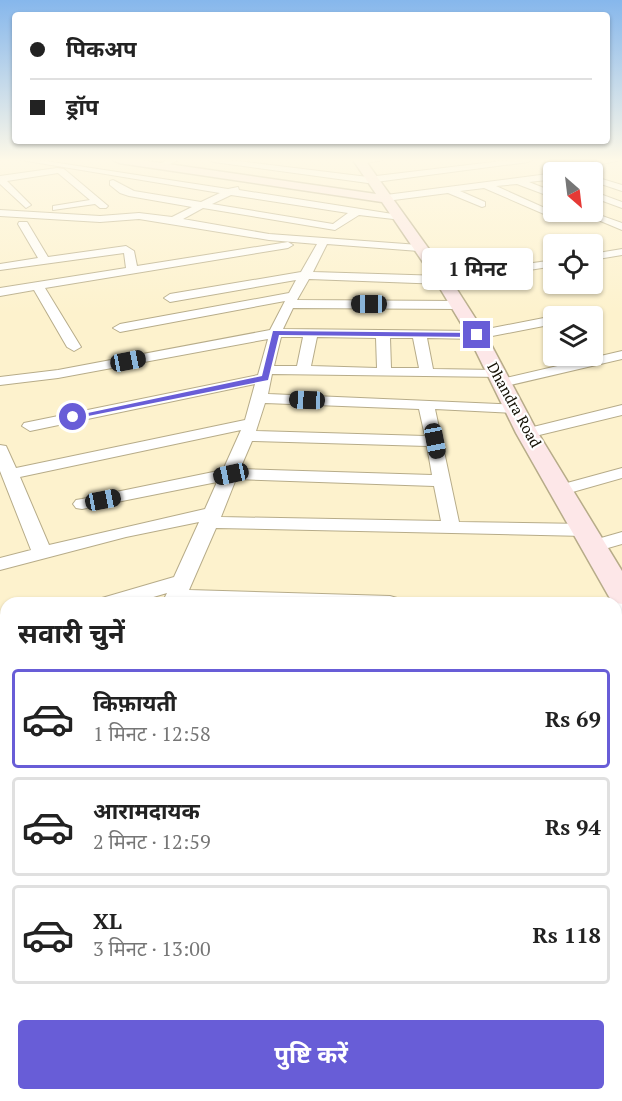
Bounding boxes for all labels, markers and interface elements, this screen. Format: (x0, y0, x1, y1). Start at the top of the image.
text: पिकअप (66, 34, 137, 63)
text: ड्रॉप (66, 92, 99, 121)
north arrow (543, 162, 603, 222)
map controls (543, 162, 603, 366)
button: locate (543, 234, 603, 294)
callout: 1 मिनट (422, 248, 532, 290)
text: 1 मिनट (448, 255, 507, 282)
car (351, 295, 387, 313)
button: layers (543, 306, 603, 366)
route end (463, 321, 490, 348)
car (109, 349, 147, 373)
street label: Dhandra Road (483, 358, 547, 451)
car (289, 390, 325, 410)
route start (59, 403, 86, 430)
car (423, 422, 447, 460)
car (212, 461, 250, 487)
car (84, 488, 122, 512)
text: सवारी चुनें (18, 615, 125, 651)
text: किफ़ायती (93, 688, 177, 717)
icon: car (21, 692, 75, 746)
text: Rs 69 (545, 704, 601, 733)
text: 1 मिनट · 12:58 (93, 720, 211, 747)
text: आरामदायक (93, 796, 200, 825)
icon: car (21, 800, 75, 854)
text: Rs 94 (545, 812, 601, 841)
text: 2 मिनट · 12:59 (93, 828, 211, 855)
text: XL (93, 906, 122, 935)
icon: car (21, 908, 75, 962)
text: Rs 118 (532, 920, 601, 949)
text: 3 मिनट · 13:00 (93, 935, 211, 962)
button: पुष्टि करें (18, 1020, 604, 1089)

